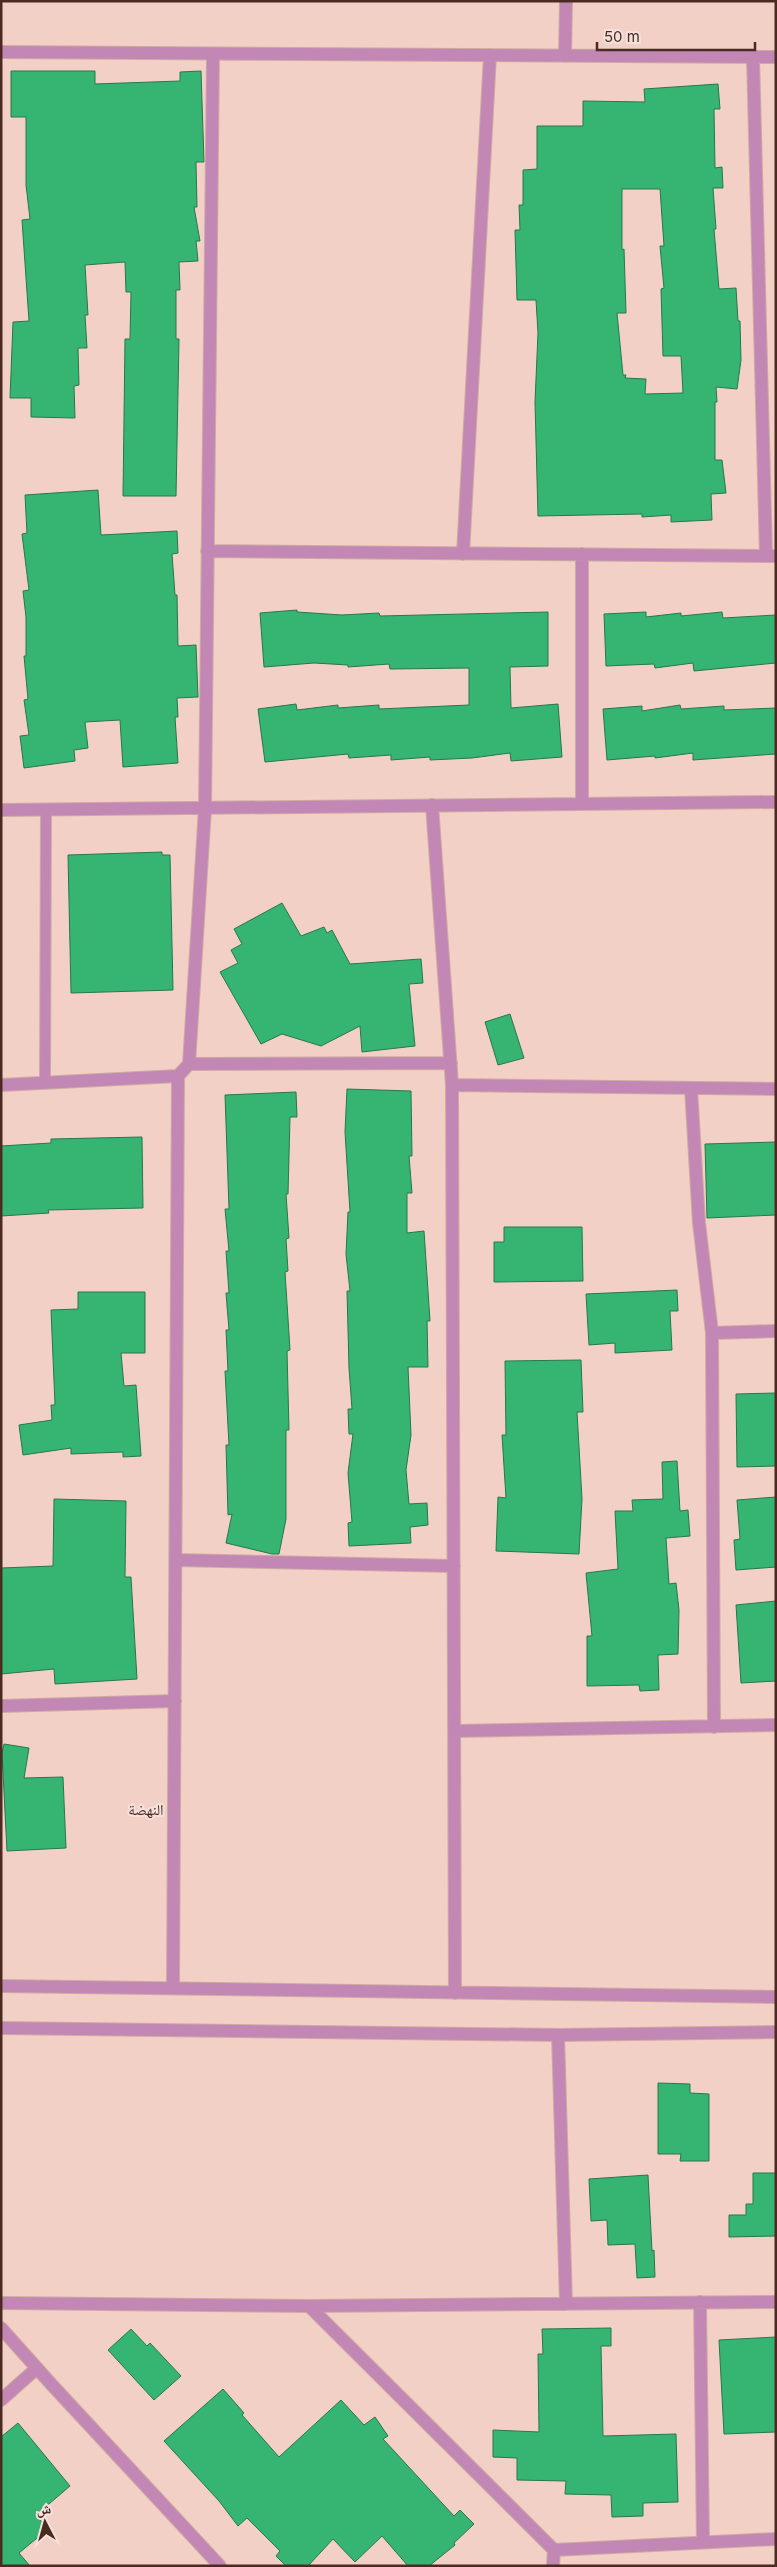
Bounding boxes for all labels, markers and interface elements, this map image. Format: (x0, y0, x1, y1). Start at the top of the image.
scale bar (597, 20, 754, 52)
text: 50 m (604, 27, 640, 46)
district label: النهضة (128, 1800, 164, 1819)
north arrow (20, 2497, 70, 2547)
text: ش (35, 2499, 52, 2519)

